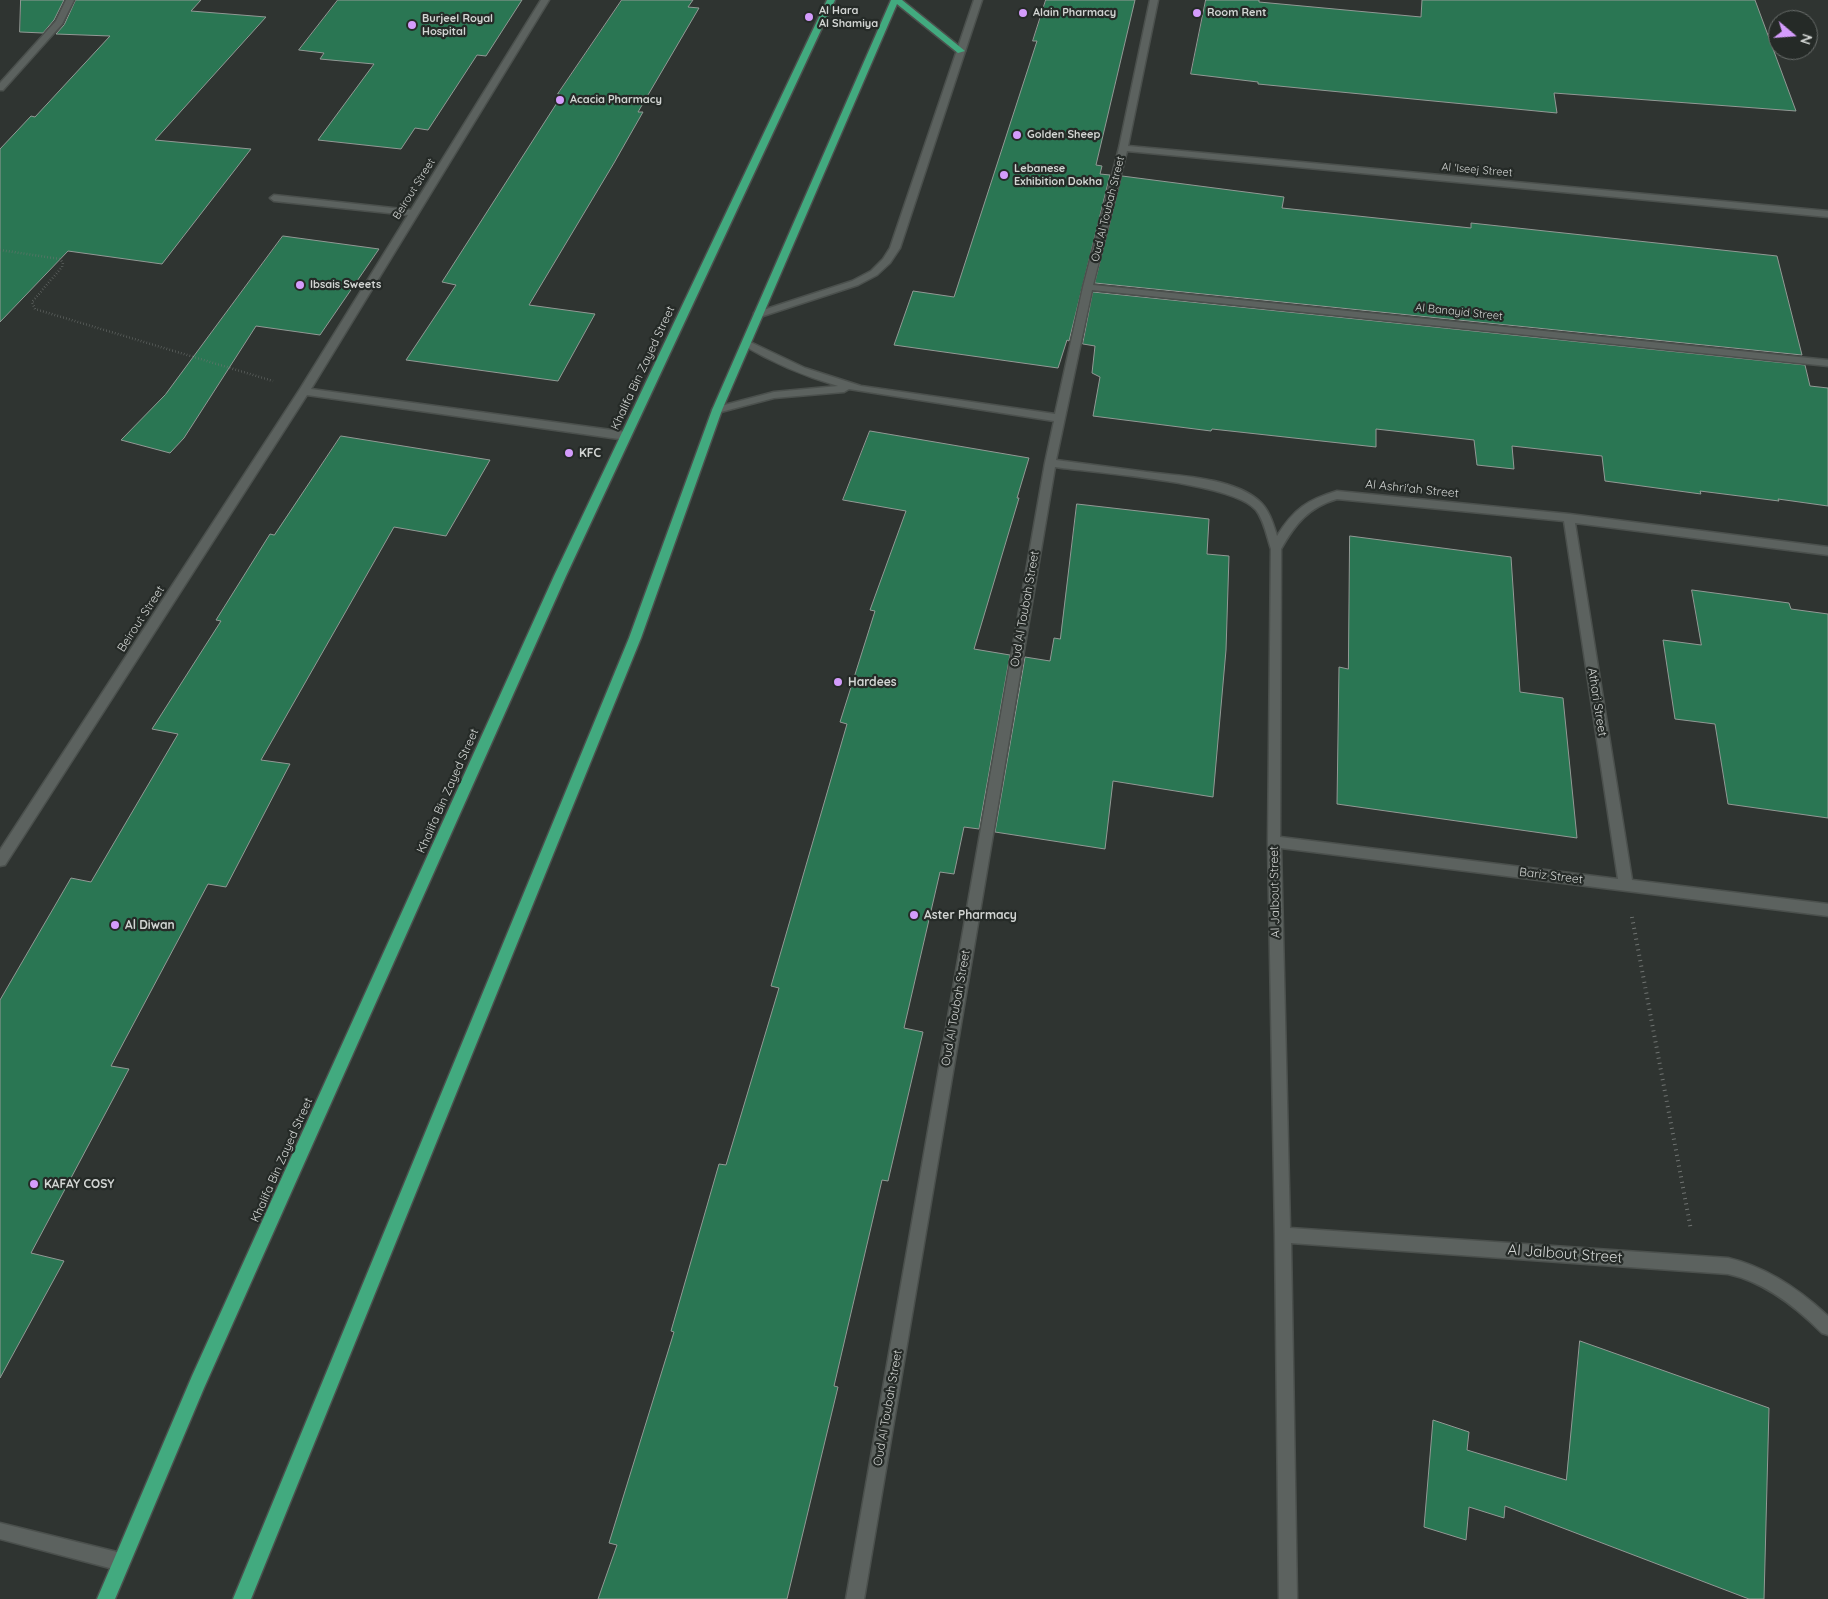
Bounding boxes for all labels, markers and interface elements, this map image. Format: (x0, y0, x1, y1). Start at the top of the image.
place label: Al Hara Al Shamiya (819, 4, 878, 30)
place label: Alain Pharmacy (1033, 6, 1116, 20)
place label: Room Rent (1207, 6, 1266, 20)
marker: Alain Pharmacy (1017, 7, 1029, 19)
marker: Room Rent (1191, 7, 1203, 19)
north arrow (1768, 10, 1818, 60)
marker: Al Hara Al Shamiya (803, 11, 815, 23)
place label: Burjeel Royal Hospital (422, 12, 493, 38)
marker: Burjeel Royal Hospital (406, 19, 418, 31)
text: N (1796, 32, 1816, 47)
place label: Acacia Pharmacy (570, 93, 662, 107)
marker: Acacia Pharmacy (554, 94, 566, 106)
place label: Golden Sheep (1027, 128, 1100, 142)
marker: Golden Sheep (1011, 129, 1023, 141)
street label: Oud Al Toubah Street (1089, 155, 1127, 263)
street label: Beirout Street (390, 156, 438, 222)
street label: Al 'Iseej Street (1441, 160, 1513, 180)
place label: Lebanese Exhibition Dokha (1014, 162, 1102, 188)
marker: Lebanese Exhibition Dokha (998, 169, 1010, 181)
place label: Ibsais Sweets (310, 278, 381, 292)
marker: Ibsais Sweets (294, 279, 306, 291)
street label: Al Banayid Street (1415, 301, 1503, 323)
street label: Khalifa Bin Zayed Street (608, 304, 678, 432)
place label: KFC (579, 446, 601, 460)
marker: KFC (563, 447, 575, 459)
street label: Al Ashri'ah Street (1365, 477, 1459, 501)
street label: Oud Al Toubah Street (1008, 550, 1042, 668)
street label: Beirout Street (114, 583, 168, 655)
street label: Athari Street (1584, 667, 1610, 737)
place label: Hardees (848, 675, 897, 689)
marker: Hardees (832, 676, 844, 688)
street label: Khalifa Bin Zayed Street (414, 726, 482, 856)
street label: Al Jalbout Street (1267, 846, 1283, 938)
street label: Bariz Street (1518, 865, 1584, 887)
place label: Aster Pharmacy (924, 908, 1017, 922)
marker: Aster Pharmacy (908, 909, 920, 921)
place label: Al Diwan (125, 918, 175, 932)
marker: Al Diwan (109, 919, 121, 931)
street label: Oud Al Toubah Street (939, 949, 973, 1067)
street label: Khalifa Bin Zayed Street (248, 1095, 316, 1225)
place label: KAFAY COSY (44, 1177, 114, 1191)
marker: KAFAY COSY (28, 1178, 40, 1190)
street label: Al Jalbout Street (1507, 1241, 1623, 1267)
street label: Oud Al Toubah Street (871, 1349, 905, 1467)

